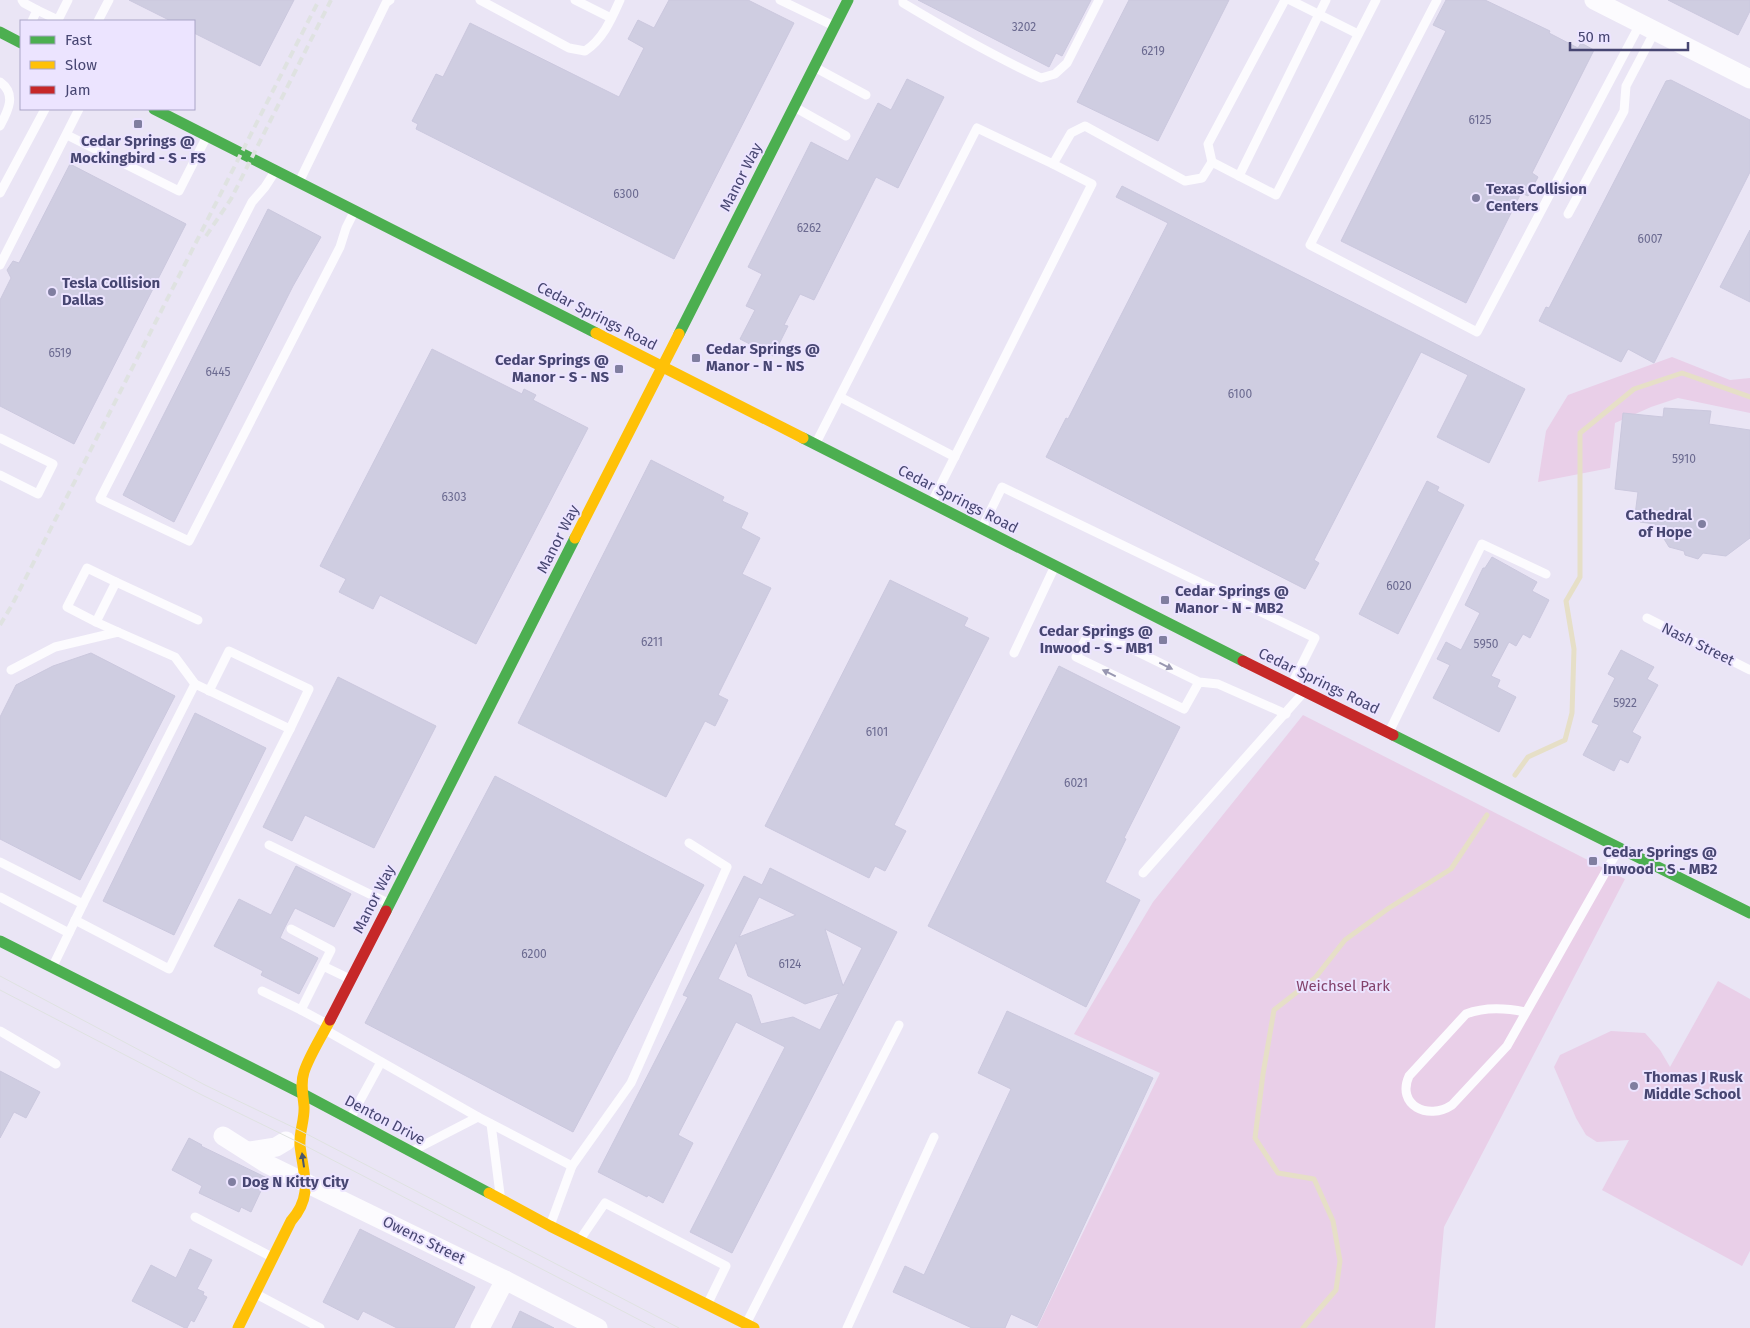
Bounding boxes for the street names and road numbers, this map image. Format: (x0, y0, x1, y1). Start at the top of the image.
street label: Manor Way (716, 139, 766, 214)
street label: Cedar Springs Road (534, 278, 660, 354)
street label: Cedar Springs Road (895, 461, 1021, 537)
street label: Manor Way (533, 501, 583, 576)
street label: Nash Street (1659, 619, 1738, 670)
street label: Cedar Springs Road (1256, 644, 1382, 718)
street label: Manor Way (349, 861, 399, 936)
street label: Denton Drive (342, 1091, 428, 1149)
street label: Owens Street (380, 1212, 469, 1268)

